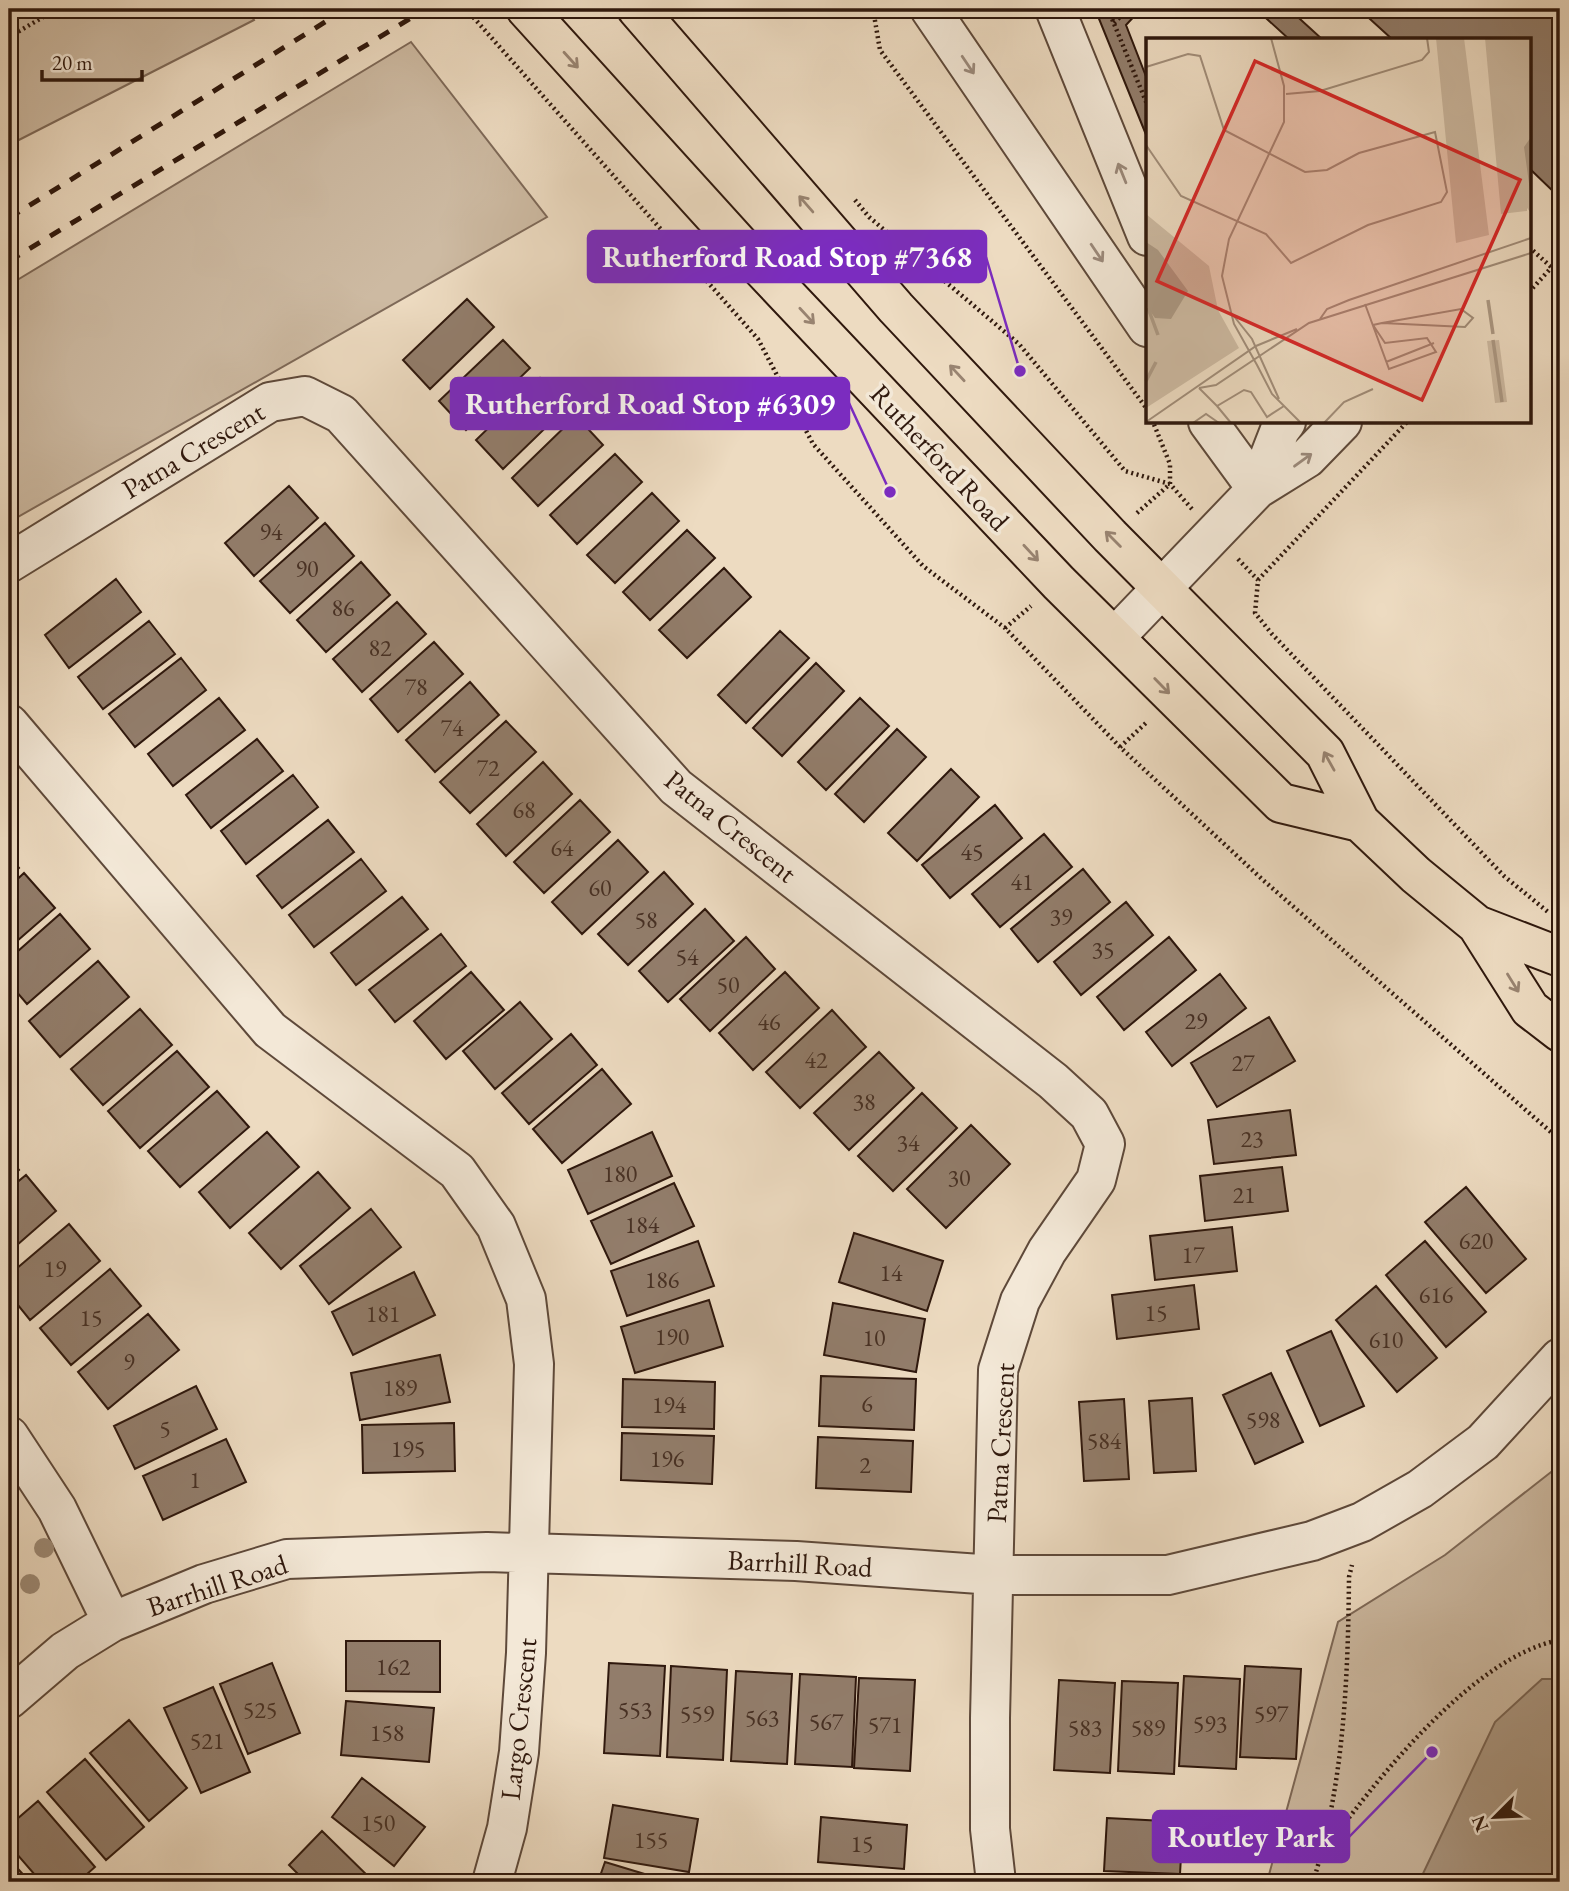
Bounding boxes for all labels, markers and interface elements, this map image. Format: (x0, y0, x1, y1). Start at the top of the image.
scale bar (42, 38, 142, 82)
inset map (1146, 38, 1530, 424)
text: 20 m (52, 49, 93, 76)
one-way arrow (563, 50, 579, 68)
one-way arrow (961, 55, 975, 74)
one-way arrow (1114, 163, 1127, 185)
one-way arrow (798, 195, 814, 213)
callout: Rutherford Road Stop #7368 (588, 231, 986, 282)
text: Rutherford Road Stop #7368 (602, 237, 972, 276)
one-way arrow (1090, 243, 1104, 262)
one-way arrow (798, 308, 815, 325)
one-way arrow (949, 365, 966, 382)
street label: Rutherford Road (863, 376, 1018, 539)
callout: Rutherford Road Stop #6309 (451, 378, 849, 429)
text: Rutherford Road Stop #6309 (465, 384, 835, 423)
street label: Patna Crescent (115, 393, 271, 507)
one-way arrow (1293, 453, 1312, 467)
house number: 94 (259, 516, 283, 547)
one-way arrow (1105, 531, 1122, 548)
one-way arrow (1022, 544, 1039, 561)
house number: 90 (295, 553, 319, 584)
house number: 86 (331, 592, 355, 623)
house number: 82 (368, 632, 392, 663)
house number: 78 (404, 671, 428, 702)
one-way arrow (1154, 677, 1171, 694)
house number: 74 (440, 712, 464, 743)
house number: 72 (476, 752, 500, 783)
one-way arrow (1322, 752, 1336, 772)
street label: Patna Crescent (657, 762, 805, 890)
house number: 68 (512, 794, 536, 825)
house number: 64 (550, 832, 574, 863)
house number: 45 (960, 836, 984, 867)
house number: 41 (1010, 866, 1034, 897)
house number: 60 (588, 872, 612, 903)
house number: 39 (1049, 901, 1073, 932)
house number: 58 (634, 904, 658, 935)
house number: 35 (1091, 934, 1115, 965)
house number: 54 (675, 941, 699, 972)
house number: 50 (716, 969, 740, 1000)
one-way arrow (1507, 973, 1521, 993)
house number: 29 (1184, 1005, 1208, 1036)
house number: 46 (757, 1006, 781, 1037)
house number: 42 (804, 1044, 828, 1075)
house number: 27 (1231, 1047, 1255, 1078)
house number: 38 (852, 1086, 876, 1117)
house number: 23 (1240, 1123, 1264, 1154)
house number: 34 (896, 1127, 920, 1158)
house number: 180 (603, 1158, 637, 1189)
house number: 30 (947, 1162, 971, 1193)
house number: 21 (1232, 1179, 1256, 1210)
house number: 184 (625, 1209, 660, 1240)
house number: 620 (1459, 1225, 1493, 1256)
house number: 17 (1181, 1239, 1205, 1270)
house number: 19 (43, 1253, 67, 1284)
house number: 14 (879, 1257, 903, 1288)
house number: 186 (645, 1264, 679, 1295)
house number: 616 (1419, 1279, 1453, 1310)
house number: 15 (1144, 1297, 1168, 1328)
house number: 181 (366, 1298, 400, 1329)
house number: 15 (79, 1302, 103, 1333)
house number: 190 (655, 1321, 689, 1352)
house number: 10 (862, 1322, 886, 1353)
house number: 610 (1369, 1324, 1403, 1355)
house number: 9 (123, 1346, 135, 1377)
street label: Patna Crescent (978, 1362, 1022, 1524)
house number: 189 (383, 1372, 418, 1403)
house number: 6 (861, 1388, 873, 1419)
house number: 194 (652, 1389, 687, 1420)
house number: 598 (1246, 1404, 1280, 1435)
house number: 5 (159, 1413, 171, 1444)
house number: 584 (1087, 1425, 1122, 1456)
house number: 195 (391, 1433, 425, 1464)
house number: 196 (650, 1443, 684, 1474)
house number: 2 (859, 1449, 871, 1480)
house number: 1 (189, 1464, 201, 1495)
street label: Barrhill Road (727, 1541, 874, 1585)
street label: Barrhill Road (142, 1545, 292, 1625)
street label: Largo Crescent (492, 1636, 544, 1802)
house number: 162 (376, 1651, 411, 1682)
house number: 525 (243, 1694, 277, 1725)
house number: 553 (618, 1694, 652, 1725)
house number: 559 (680, 1698, 715, 1729)
house number: 597 (1254, 1698, 1289, 1729)
house number: 563 (745, 1702, 779, 1733)
house number: 567 (809, 1706, 844, 1737)
house number: 593 (1193, 1708, 1227, 1739)
house number: 571 (868, 1709, 902, 1740)
house number: 583 (1068, 1712, 1102, 1743)
house number: 589 (1131, 1712, 1166, 1743)
house number: 158 (370, 1717, 404, 1748)
house number: 521 (190, 1725, 224, 1756)
north arrow (1460, 1783, 1530, 1853)
house number: 150 (361, 1807, 395, 1838)
callout: Routley Park (1153, 1811, 1349, 1862)
text: N (1465, 1811, 1494, 1836)
text: Routley Park (1167, 1817, 1335, 1856)
house number: 155 (634, 1824, 668, 1855)
house number: 15 (850, 1828, 874, 1859)

